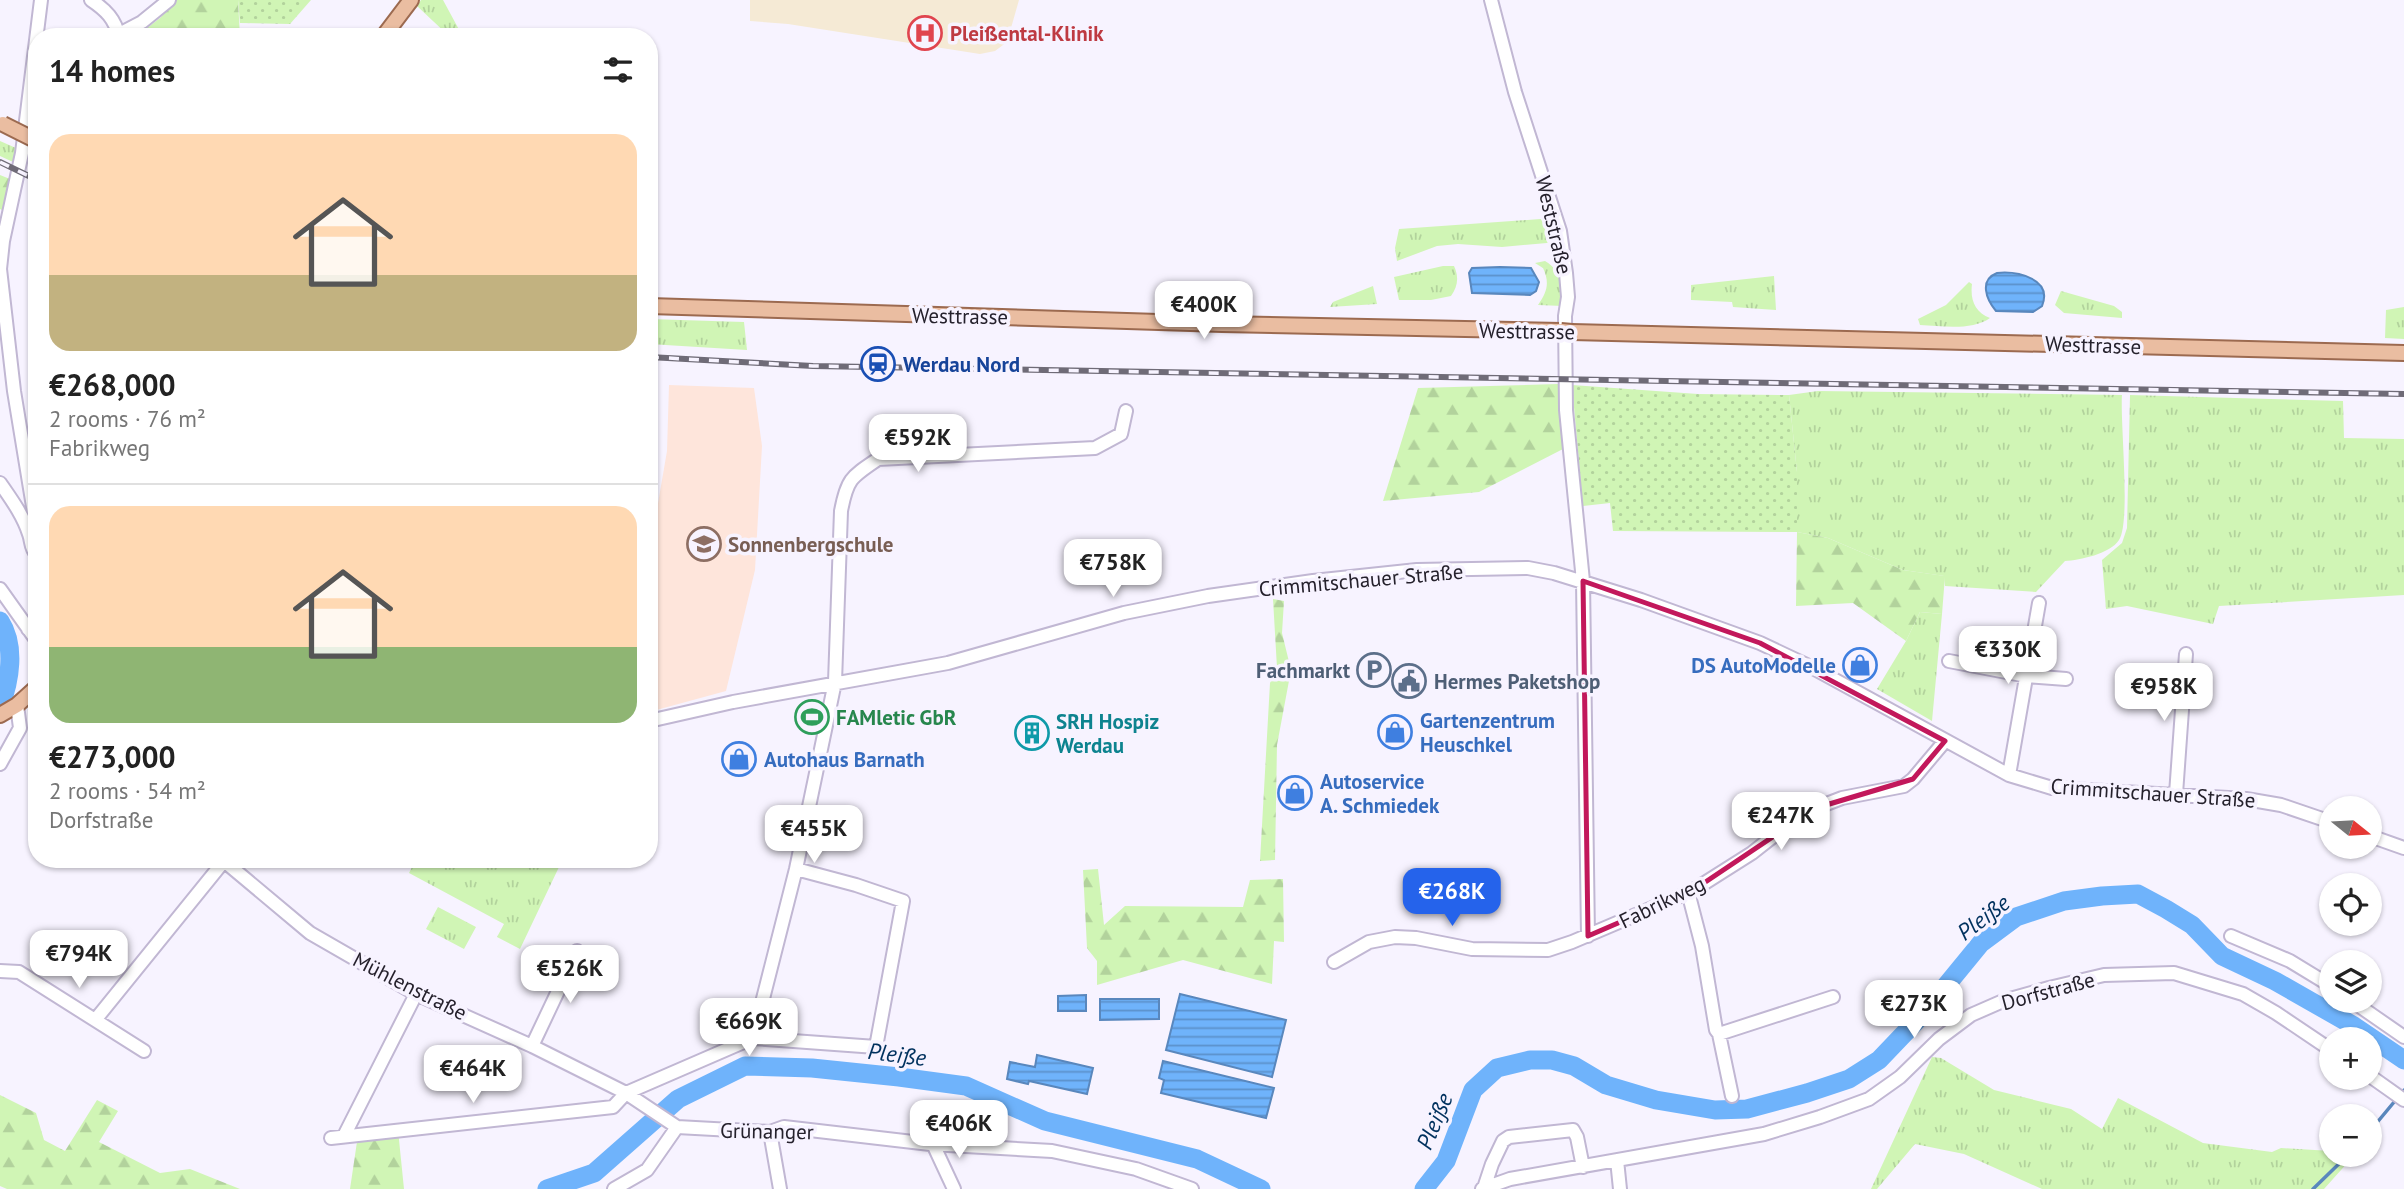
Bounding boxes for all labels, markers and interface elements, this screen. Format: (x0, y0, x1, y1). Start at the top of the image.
hospital icon: Pleißental-Klinik (906, 14, 944, 52)
place label: Pleißental-Klinik (950, 20, 1104, 47)
text: 14 homes (49, 51, 175, 90)
icon: filters (599, 51, 637, 89)
street label: Weststraße (1530, 173, 1578, 277)
icon: home (280, 179, 406, 305)
pin: €400K (1155, 282, 1253, 341)
text: €400K (1171, 289, 1237, 318)
street label: Westtrasse (912, 302, 1008, 330)
street label: Westtrasse (1479, 317, 1575, 345)
street label: Westtrasse (2044, 330, 2142, 360)
station icon: Werdau Nord (859, 345, 897, 383)
place label: Werdau Nord (903, 351, 1020, 378)
text: €268,000 (49, 365, 176, 404)
text: 2 rooms · 76 m² (49, 404, 206, 433)
pin: €592K (869, 414, 967, 474)
text: €592K (885, 422, 951, 451)
text: Fabrikweg (49, 433, 150, 462)
school or university icon: Sonnenbergschule (685, 525, 723, 563)
place label: Sonnenbergschule (728, 531, 894, 558)
pin: €758K (1064, 540, 1162, 599)
text: €758K (1080, 547, 1146, 576)
icon: home (280, 551, 406, 677)
street label: Crimmitschauer Straße (1258, 558, 1464, 602)
pin: €330K (1959, 626, 2057, 686)
text: €330K (1975, 634, 2041, 663)
shop icon: DS AutoModelle (1841, 646, 1879, 684)
parking icon: Fachmarkt (1355, 651, 1393, 689)
place label: DS AutoModelle (1691, 652, 1836, 679)
place label: Fachmarkt (1256, 657, 1351, 684)
public building icon: Hermes Paketshop (1390, 662, 1428, 700)
pin: €958K (2115, 664, 2213, 723)
place label: Hermes Paketshop (1434, 668, 1600, 695)
text: €958K (2131, 671, 2197, 700)
sports icon: FAMletic GbR (793, 698, 831, 736)
place label: FAMletic GbR (836, 704, 957, 731)
place label: Gartenzentrum Heuschkel (1420, 707, 1555, 758)
place label: SRH Hospiz Werdau (1056, 708, 1159, 759)
shop icon: Gartenzentrum Heuschkel (1376, 713, 1414, 751)
building icon: SRH Hospiz Werdau (1013, 714, 1051, 752)
text: €273,000 (49, 737, 176, 776)
shop icon: Autohaus Barnath (720, 740, 758, 778)
place label: Autohaus Barnath (764, 746, 925, 773)
place label: Autoservice A. Schmiedek (1320, 768, 1440, 819)
street label: Crimmitschauer Straße (2050, 772, 2256, 814)
shop icon: Autoservice A. Schmiedek (1276, 774, 1314, 812)
text: 2 rooms · 54 m² (49, 776, 206, 805)
pin: €247K (1732, 792, 1830, 852)
north arrow (2319, 796, 2382, 859)
map controls (2319, 796, 2382, 1167)
text: €247K (1748, 800, 1814, 829)
text: Dorfstraße (49, 805, 154, 834)
pin: €455K (765, 806, 863, 865)
text: €455K (781, 813, 847, 842)
pin: €268K (1403, 869, 1501, 928)
street label: Fabrikweg (1615, 870, 1709, 934)
button: locate (2319, 873, 2382, 936)
text: €268K (1419, 876, 1485, 905)
water label: Pleiße (1951, 888, 2015, 946)
pin: €794K (30, 930, 128, 990)
text: €794K (46, 938, 112, 967)
street label: Mühlenstraße (348, 946, 472, 1026)
pin: €526K (521, 946, 619, 1005)
button: layers (2319, 950, 2382, 1013)
text: €526K (537, 953, 603, 982)
street label: Dorfstraße (1998, 966, 2098, 1016)
pin: €273K (1865, 981, 1963, 1040)
text: €273K (1881, 988, 1947, 1017)
pin: €669K (700, 998, 798, 1058)
text: €669K (716, 1006, 782, 1035)
button: + (2319, 1027, 2382, 1090)
water label: Pleiße (866, 1036, 928, 1072)
pin: €464K (424, 1046, 522, 1105)
text: €464K (440, 1053, 506, 1082)
water label: Pleiße (1409, 1088, 1459, 1154)
pin: €406K (910, 1100, 1008, 1160)
button: − (2319, 1104, 2382, 1167)
text: €406K (926, 1108, 992, 1137)
street label: Grünanger (720, 1117, 814, 1145)

